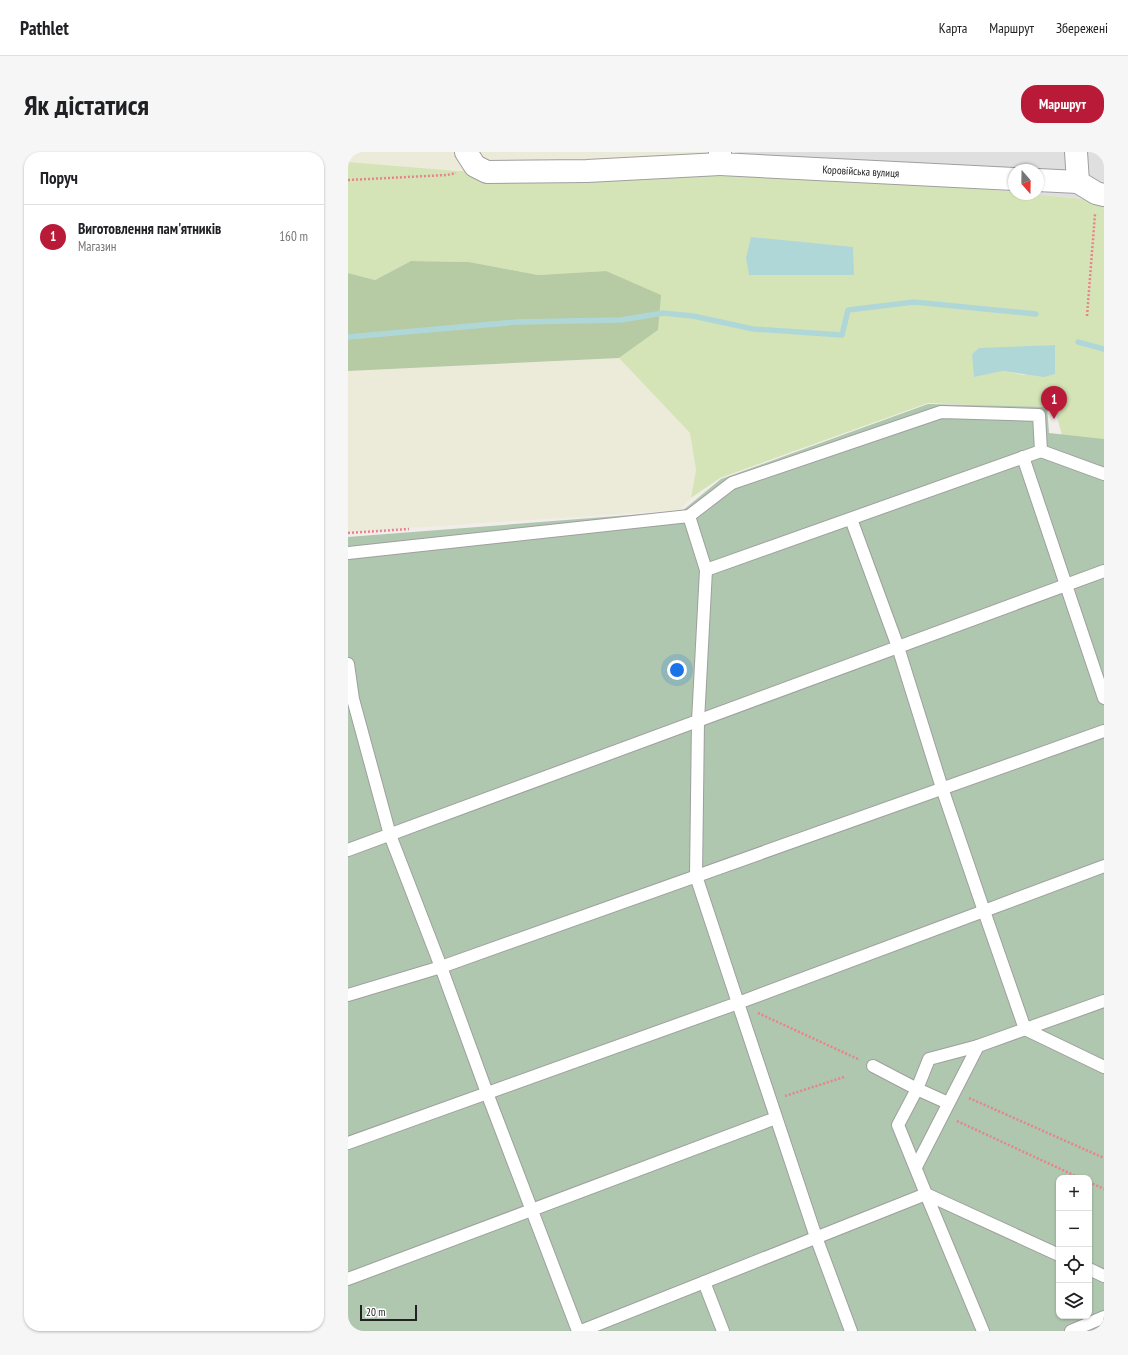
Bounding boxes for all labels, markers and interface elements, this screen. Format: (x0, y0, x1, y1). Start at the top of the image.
text: Pathlet (20, 16, 69, 40)
text: Карта (939, 19, 967, 37)
text: Маршрут (989, 19, 1034, 37)
text: Збережені (1056, 19, 1108, 37)
button: Маршрут (1021, 85, 1104, 123)
text: Як дістатися (24, 86, 149, 123)
street label: Коровійська вулиця (822, 162, 900, 180)
north arrow (1008, 164, 1044, 200)
text: Поруч (40, 167, 78, 189)
text: Виготовлення пам'ятників (78, 219, 221, 238)
text: 1 (50, 228, 56, 245)
text: 160 m (279, 228, 308, 245)
text: Магазин (78, 238, 116, 255)
pin: 1 (1041, 386, 1067, 419)
your location (667, 660, 687, 680)
map controls (1056, 1175, 1092, 1319)
button: + (1056, 1175, 1092, 1211)
button: − (1056, 1211, 1092, 1247)
button: locate (1056, 1247, 1092, 1283)
button: layers (1056, 1283, 1092, 1319)
scale bar (360, 1303, 417, 1322)
text: 20 m (366, 1305, 385, 1319)

